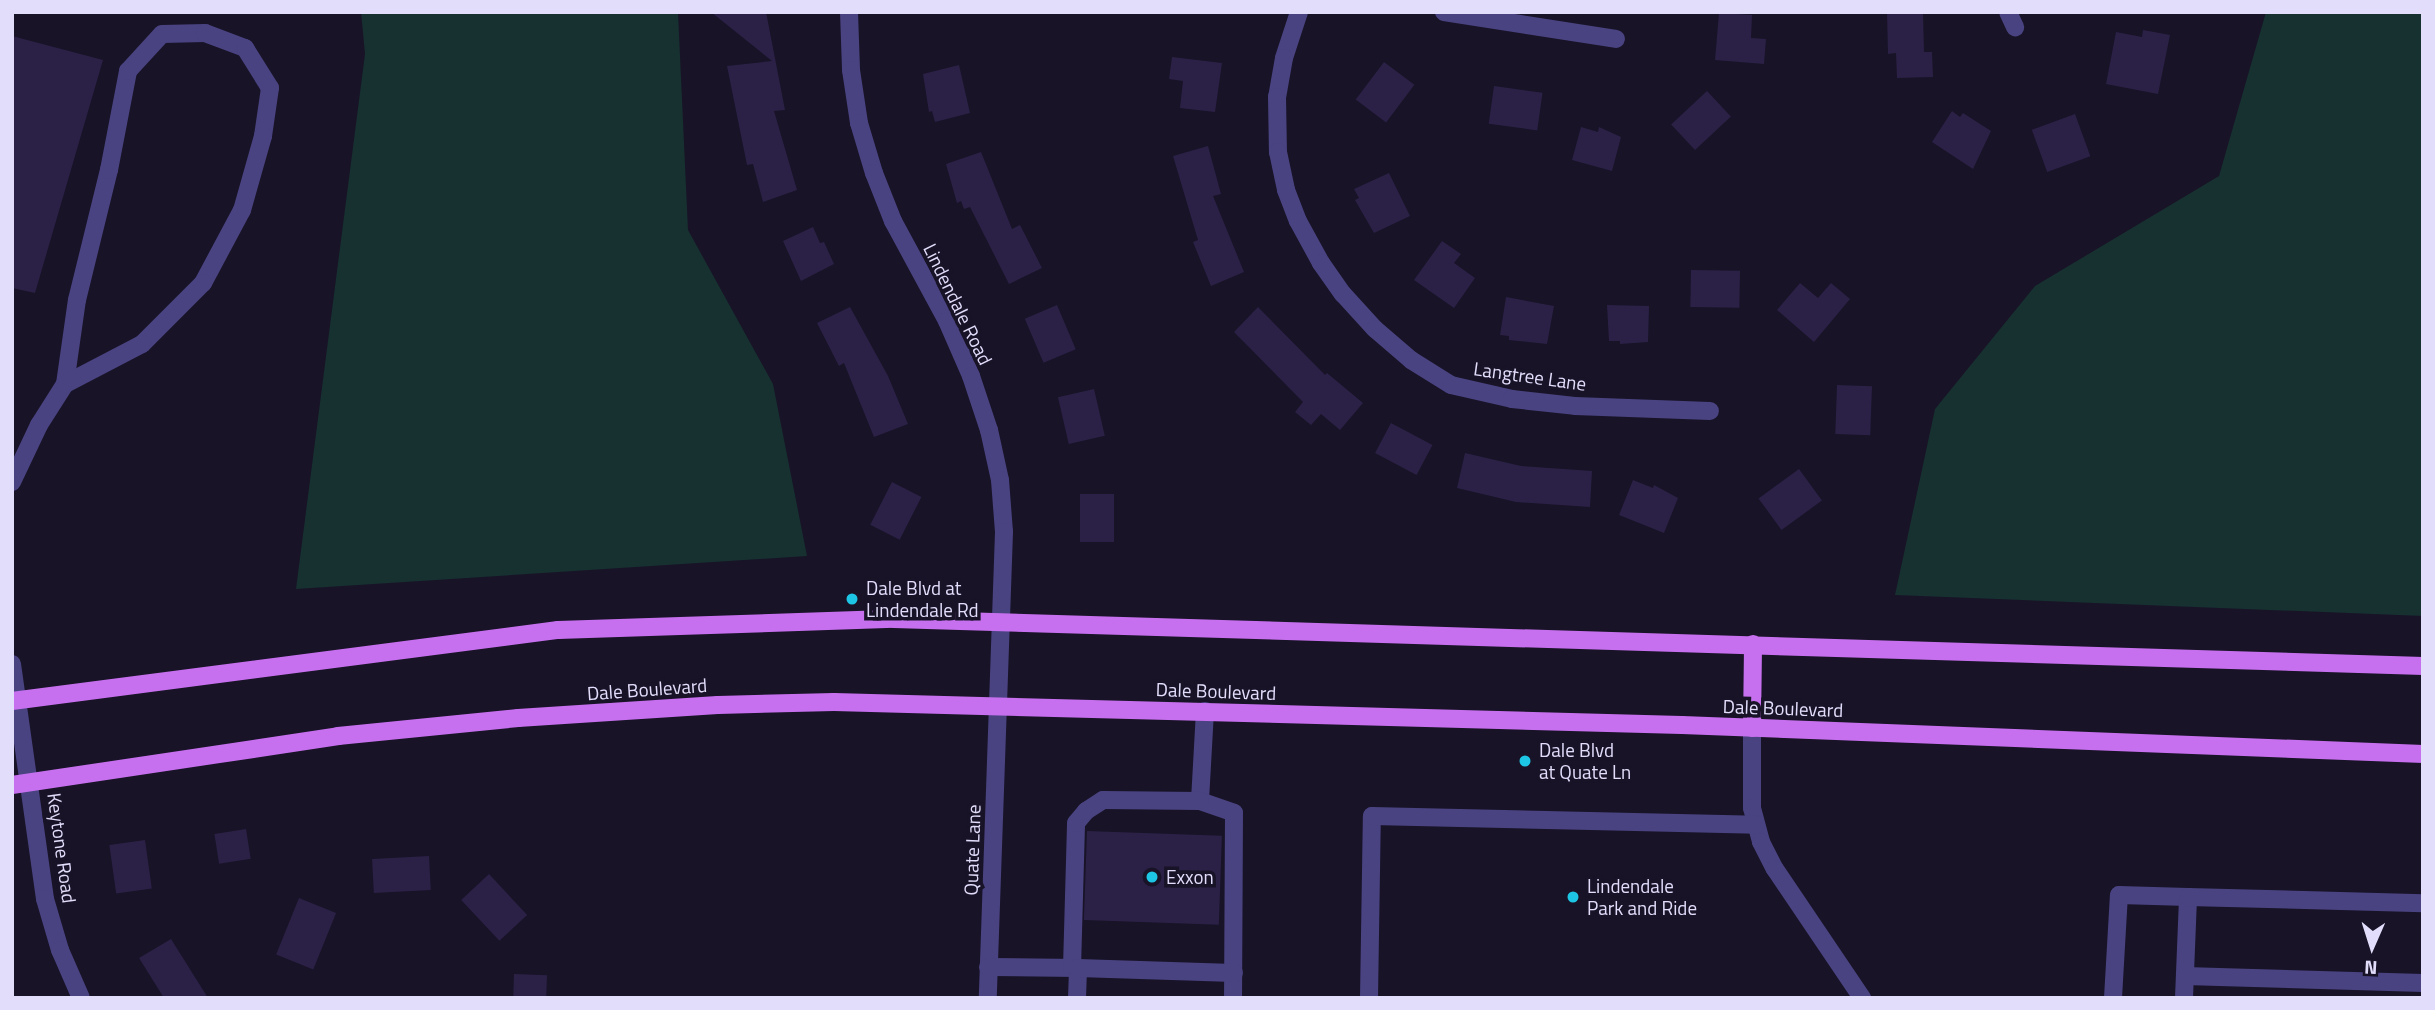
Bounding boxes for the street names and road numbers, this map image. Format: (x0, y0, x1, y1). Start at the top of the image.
street label: Lindendale Road (919, 240, 997, 368)
street label: Langtree Lane (1472, 357, 1588, 395)
street label: Dale Boulevard (586, 673, 708, 705)
street label: Dale Boulevard (1155, 678, 1277, 704)
street label: Dale Boulevard (1722, 695, 1844, 721)
street label: Keytone Road (43, 791, 81, 905)
street label: Quate Lane (959, 804, 985, 896)

